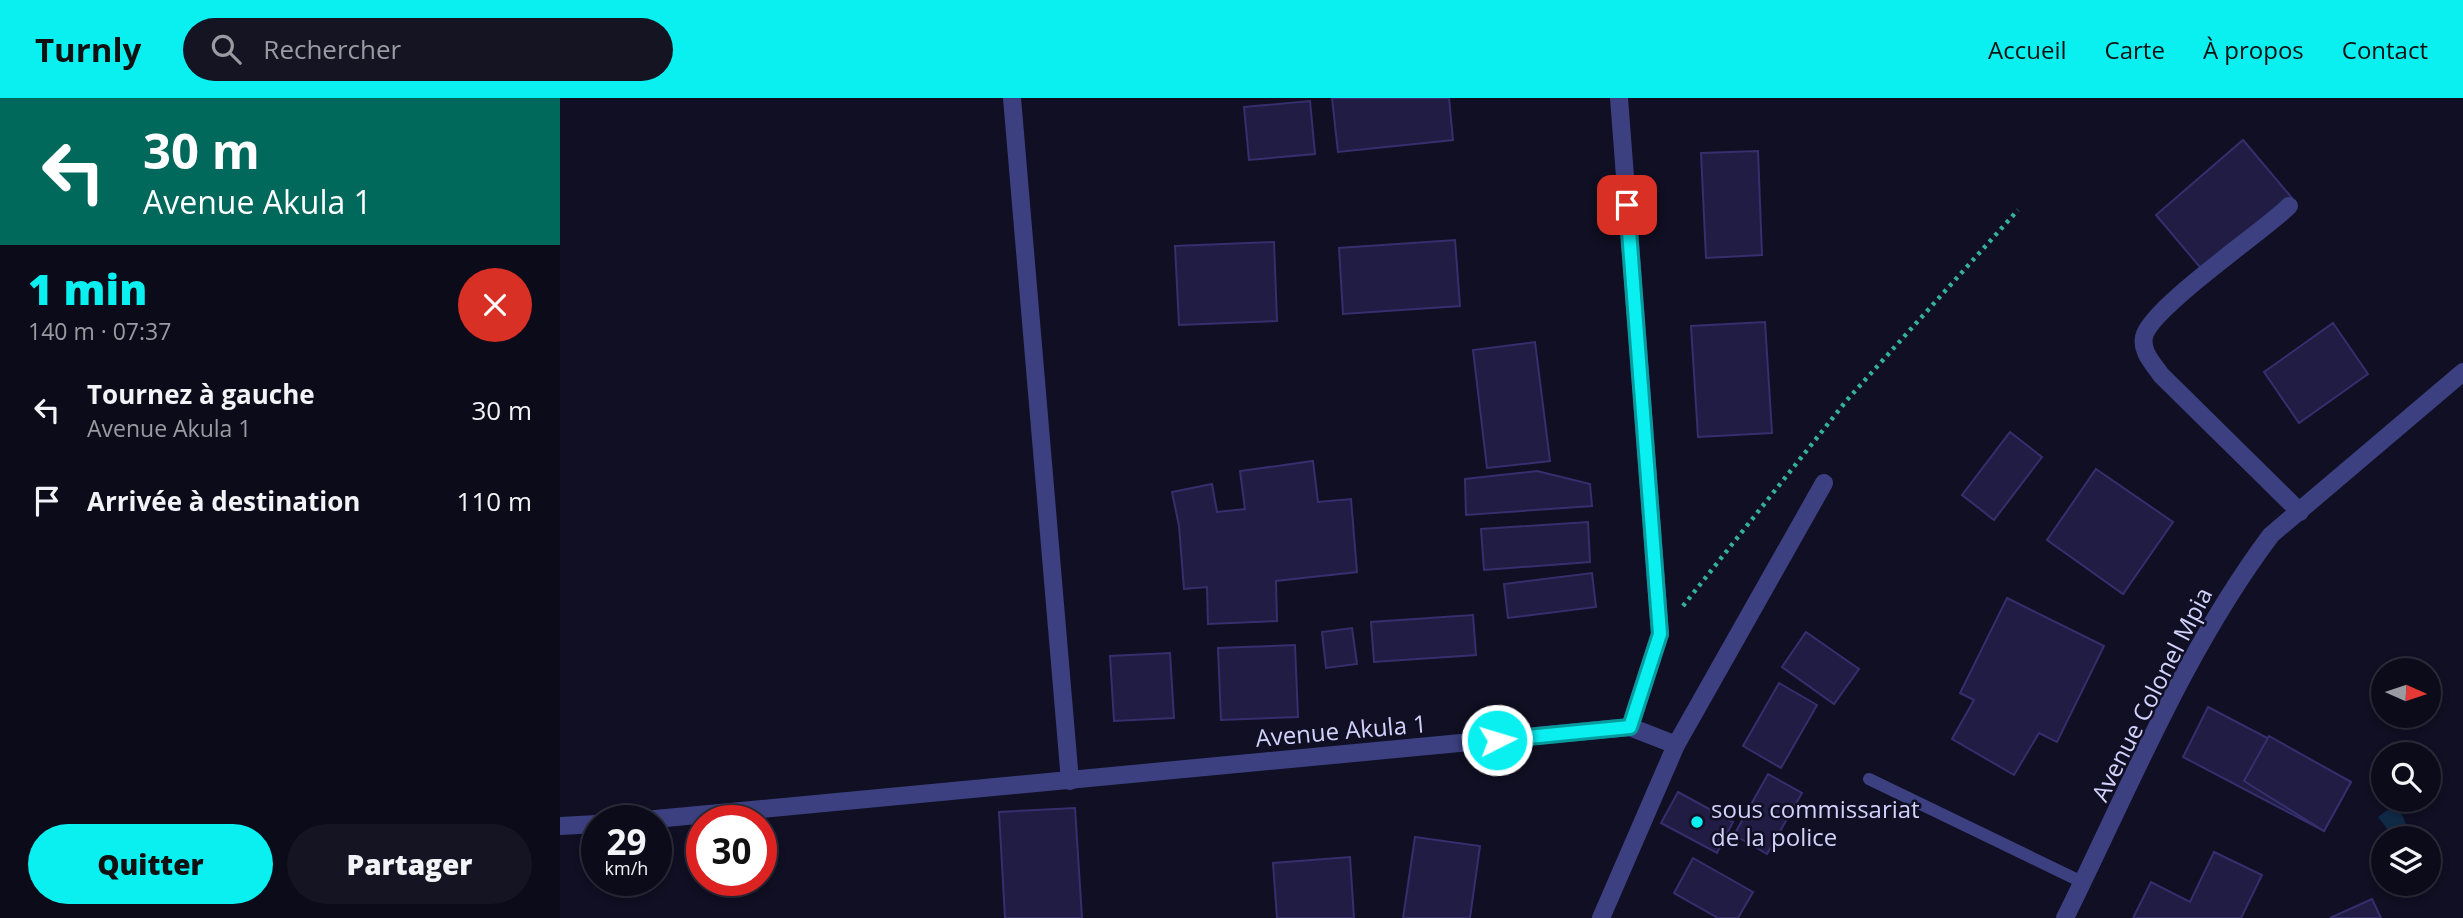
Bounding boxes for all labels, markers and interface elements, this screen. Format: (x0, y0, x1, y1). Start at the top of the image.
search box (183, 18, 673, 81)
text: Turnly (35, 27, 141, 72)
icon: search (207, 30, 245, 68)
text: Rechercher (263, 31, 401, 67)
text: Accueil (1988, 33, 2067, 66)
text: Carte (2105, 33, 2165, 66)
text: À propos (2203, 33, 2304, 66)
text: Contact (2342, 33, 2428, 66)
text: 30 m (143, 117, 260, 183)
icon: left (28, 126, 119, 217)
pin (1597, 175, 1657, 235)
text: Avenue Akula 1 (143, 180, 372, 223)
icon: arrive (1608, 186, 1646, 224)
text: 1 min (28, 260, 147, 317)
button: close (458, 268, 532, 342)
text: 140 m · 07:37 (28, 315, 171, 347)
text: Tournez à gauche (87, 376, 315, 412)
icon: left (28, 391, 66, 429)
text: 30 m (471, 392, 532, 428)
text: Avenue Akula 1 (87, 412, 252, 444)
icon: arrive (28, 482, 66, 520)
text: Arrivée à destination (87, 483, 360, 519)
text: 110 m (457, 483, 532, 519)
street label: Avenue Colonel Mpia (2083, 581, 2219, 807)
north arrow (2371, 658, 2441, 728)
map controls (2371, 658, 2441, 896)
position arrow (1460, 703, 1534, 777)
street label: Avenue Akula 1 (1254, 706, 1428, 754)
button: search (2371, 742, 2441, 812)
place label: sous commissariat de la police (1711, 792, 1920, 853)
speed limit sign: 30 (686, 805, 777, 896)
marker: sous commissariat de la police (1689, 814, 1705, 830)
text: 29 (606, 818, 647, 865)
button: Quitter (28, 824, 273, 904)
button: Partager (287, 824, 532, 904)
button: layers (2371, 826, 2441, 896)
text: km/h (605, 856, 648, 880)

